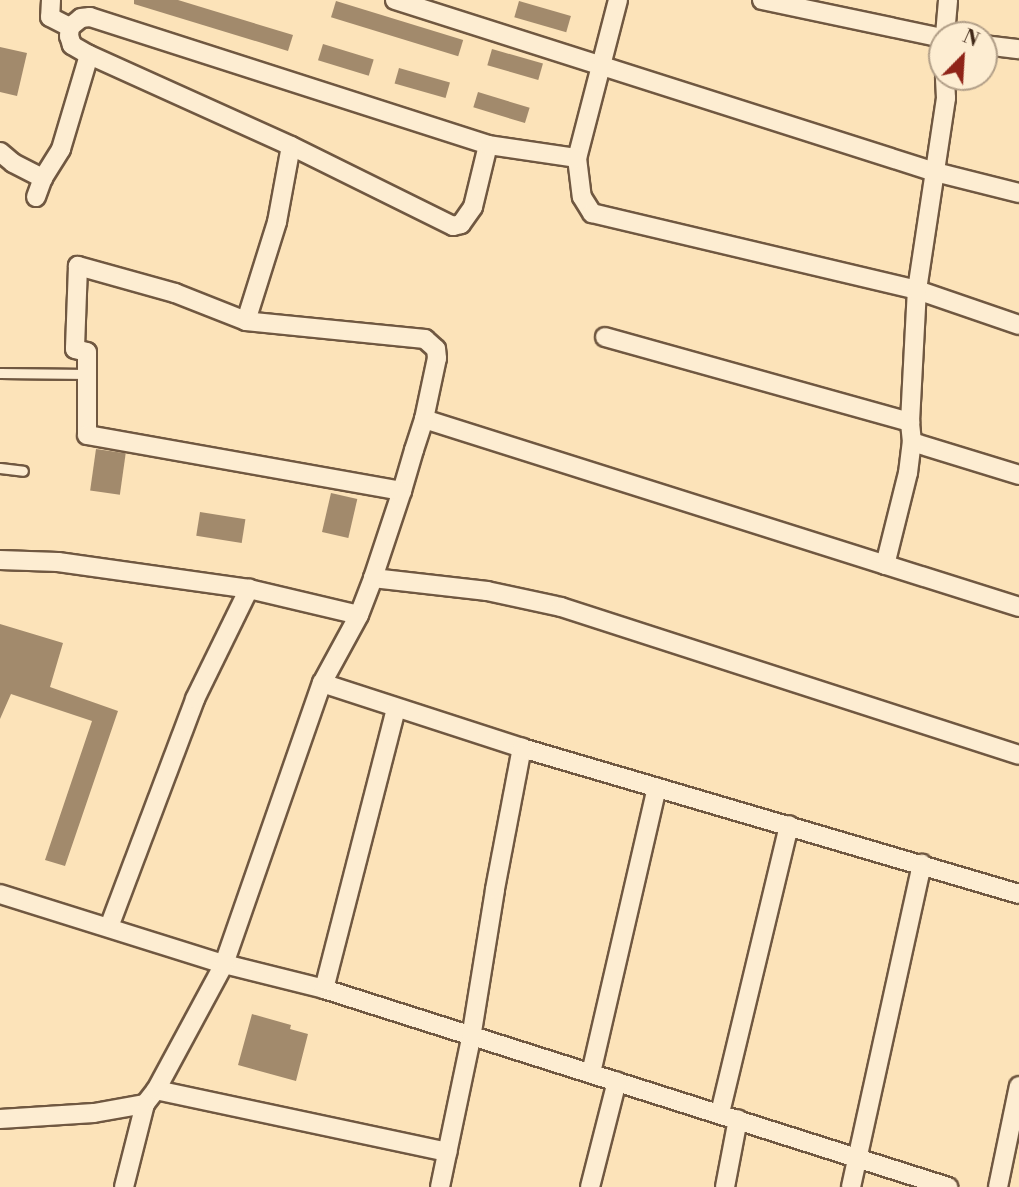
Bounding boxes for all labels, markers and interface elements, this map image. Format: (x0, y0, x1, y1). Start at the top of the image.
north arrow (928, 21, 998, 91)
text: N (959, 25, 982, 53)

